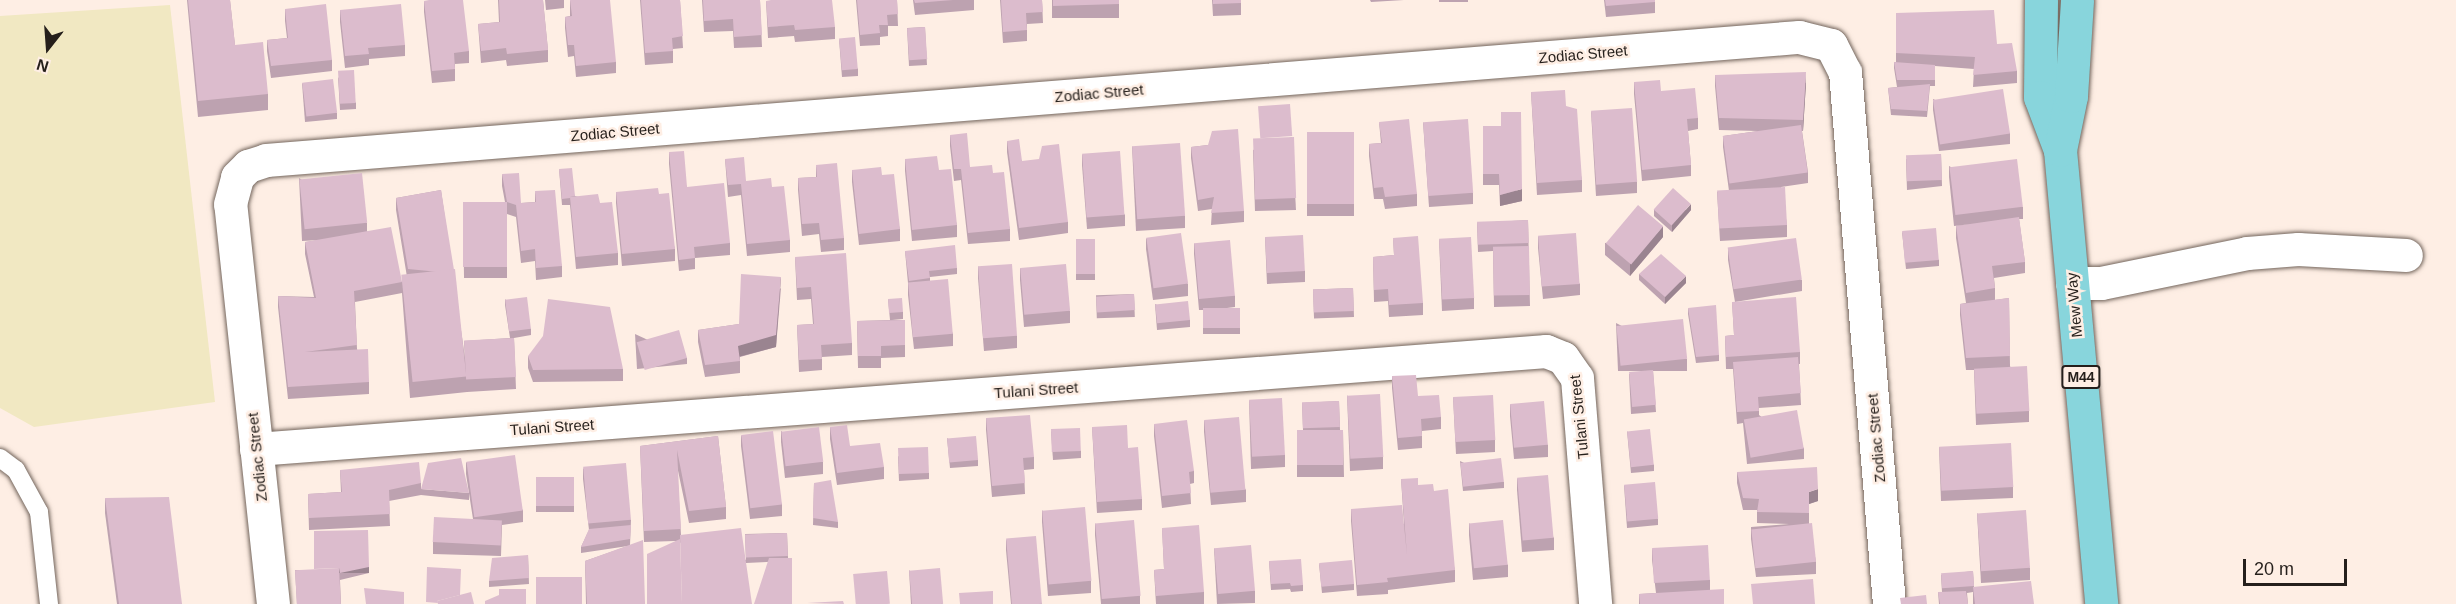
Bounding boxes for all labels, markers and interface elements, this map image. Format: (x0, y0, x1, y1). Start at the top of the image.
north arrow (18, 18, 78, 78)
street label: Zodiac Street (1538, 41, 1628, 67)
text: N (35, 56, 51, 76)
street label: Zodiac Street (1054, 80, 1144, 106)
street label: Zodiac Street (570, 119, 660, 145)
street label: Mew Way (2062, 272, 2086, 338)
road number: M44 (2060, 366, 2102, 388)
street label: Tulani Street (1566, 374, 1592, 460)
street label: Tulani Street (993, 378, 1079, 402)
street label: Zodiac Street (1863, 393, 1889, 483)
street label: Zodiac Street (243, 412, 271, 502)
street label: Tulani Street (509, 415, 595, 439)
scale bar (2246, 547, 2350, 585)
text: 20 m (2254, 559, 2294, 579)

